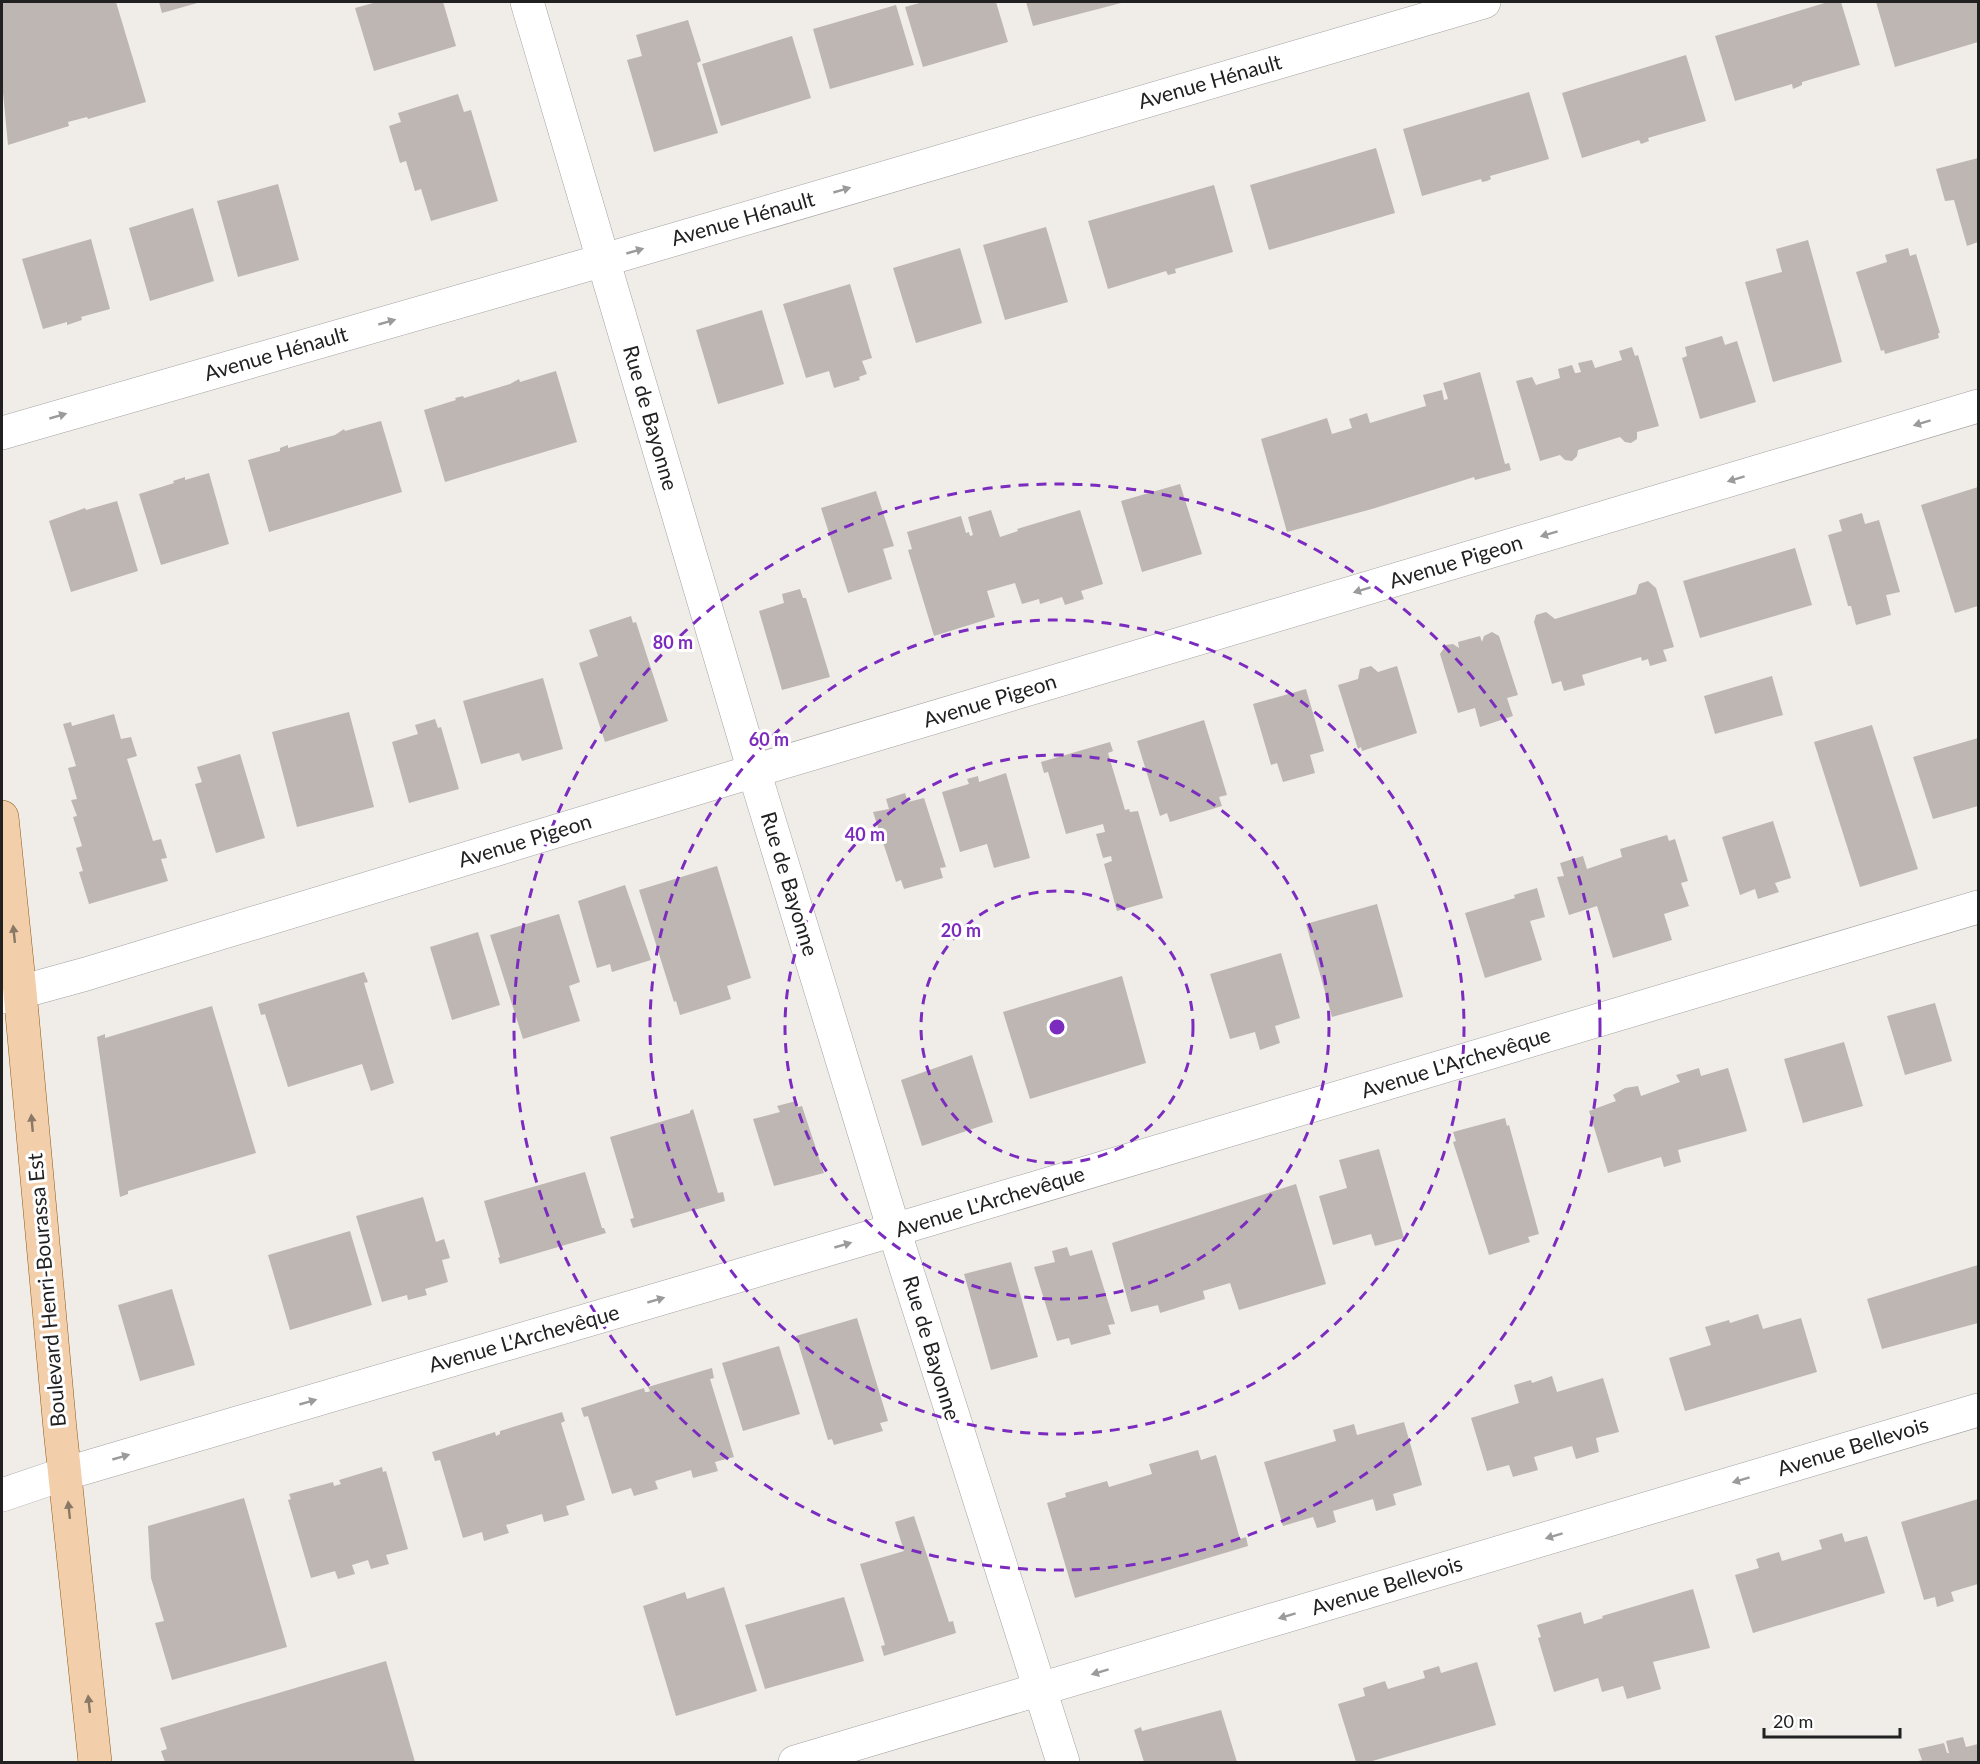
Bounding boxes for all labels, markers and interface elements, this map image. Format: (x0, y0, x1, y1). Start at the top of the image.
street label: Avenue Hénault (1135, 48, 1285, 113)
street label: Avenue Hénault (668, 185, 818, 250)
one-way arrow (833, 185, 851, 194)
one-way arrow (626, 246, 644, 255)
one-way arrow (377, 317, 396, 327)
street label: Avenue Hénault (201, 320, 351, 385)
street label: Rue de Bayonne (619, 342, 684, 493)
one-way arrow (49, 411, 67, 421)
one-way arrow (1913, 419, 1931, 428)
one-way arrow (1727, 475, 1745, 484)
street label: Avenue Pigeon (1386, 528, 1525, 593)
one-way arrow (1540, 530, 1558, 539)
one-way arrow (1353, 586, 1371, 595)
text: 80 m (653, 631, 693, 653)
street label: Avenue Pigeon (920, 667, 1059, 732)
text: 60 m (749, 728, 789, 750)
street label: Avenue Pigeon (455, 807, 594, 872)
street label: Rue de Bayonne (757, 808, 824, 959)
text: 40 m (845, 823, 885, 845)
text: 20 m (941, 919, 981, 941)
one-way arrow (9, 924, 19, 943)
centre of rings (1047, 1017, 1067, 1037)
street label: Avenue L'Archevêque (1358, 1021, 1553, 1102)
one-way arrow (27, 1113, 37, 1132)
street label: Boulevard Henri-Bourassa Est (21, 1152, 70, 1428)
street label: Avenue L'Archevêque (892, 1160, 1087, 1241)
one-way arrow (834, 1240, 852, 1249)
street label: Rue de Bayonne (899, 1272, 966, 1423)
one-way arrow (647, 1295, 665, 1304)
street label: Avenue L'Archevêque (426, 1298, 622, 1377)
one-way arrow (299, 1397, 317, 1406)
street label: Avenue Bellevois (1774, 1411, 1931, 1480)
one-way arrow (112, 1452, 130, 1461)
one-way arrow (1732, 1476, 1750, 1485)
one-way arrow (64, 1501, 73, 1520)
one-way arrow (1545, 1532, 1563, 1541)
street label: Avenue Bellevois (1308, 1550, 1465, 1619)
one-way arrow (1278, 1612, 1296, 1621)
one-way arrow (1091, 1668, 1109, 1677)
one-way arrow (84, 1695, 94, 1714)
scale bar (1764, 1701, 1900, 1739)
text: 20 m (1773, 1710, 1813, 1732)

